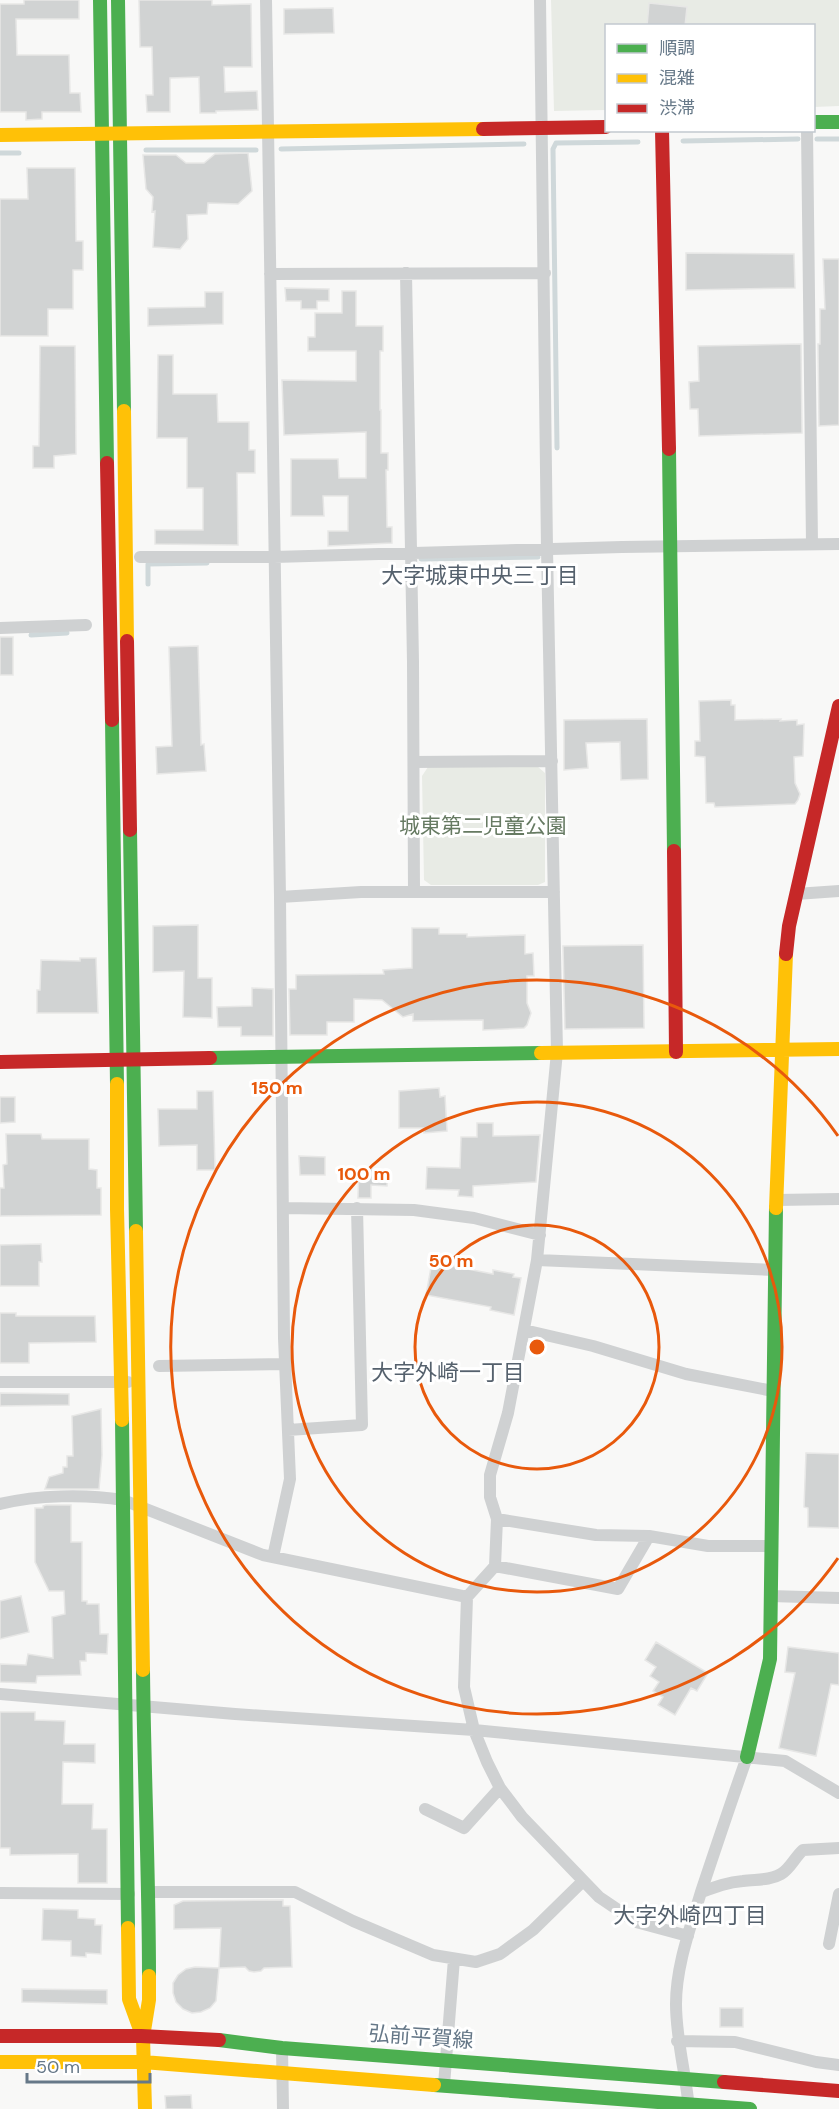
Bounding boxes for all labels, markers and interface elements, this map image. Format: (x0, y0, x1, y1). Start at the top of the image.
legend (605, 24, 815, 132)
text: 順調 (659, 36, 695, 60)
text: 混雑 (659, 66, 695, 90)
text: 渋滞 (659, 96, 695, 120)
district label: 大字城東中央三丁目 (381, 561, 579, 590)
park label: 城東第二児童公園 (399, 812, 567, 840)
text: 150 m (251, 1076, 303, 1100)
text: 100 m (337, 1162, 391, 1186)
text: 50 m (428, 1249, 474, 1273)
centre of rings (527, 1337, 547, 1357)
district label: 大字外崎一丁目 (371, 1358, 525, 1387)
district label: 大字外崎四丁目 (613, 1901, 767, 1930)
street label: 弘前平賀線 (368, 2019, 474, 2055)
scale bar (27, 2046, 150, 2084)
text: 50 m (36, 2055, 80, 2079)

